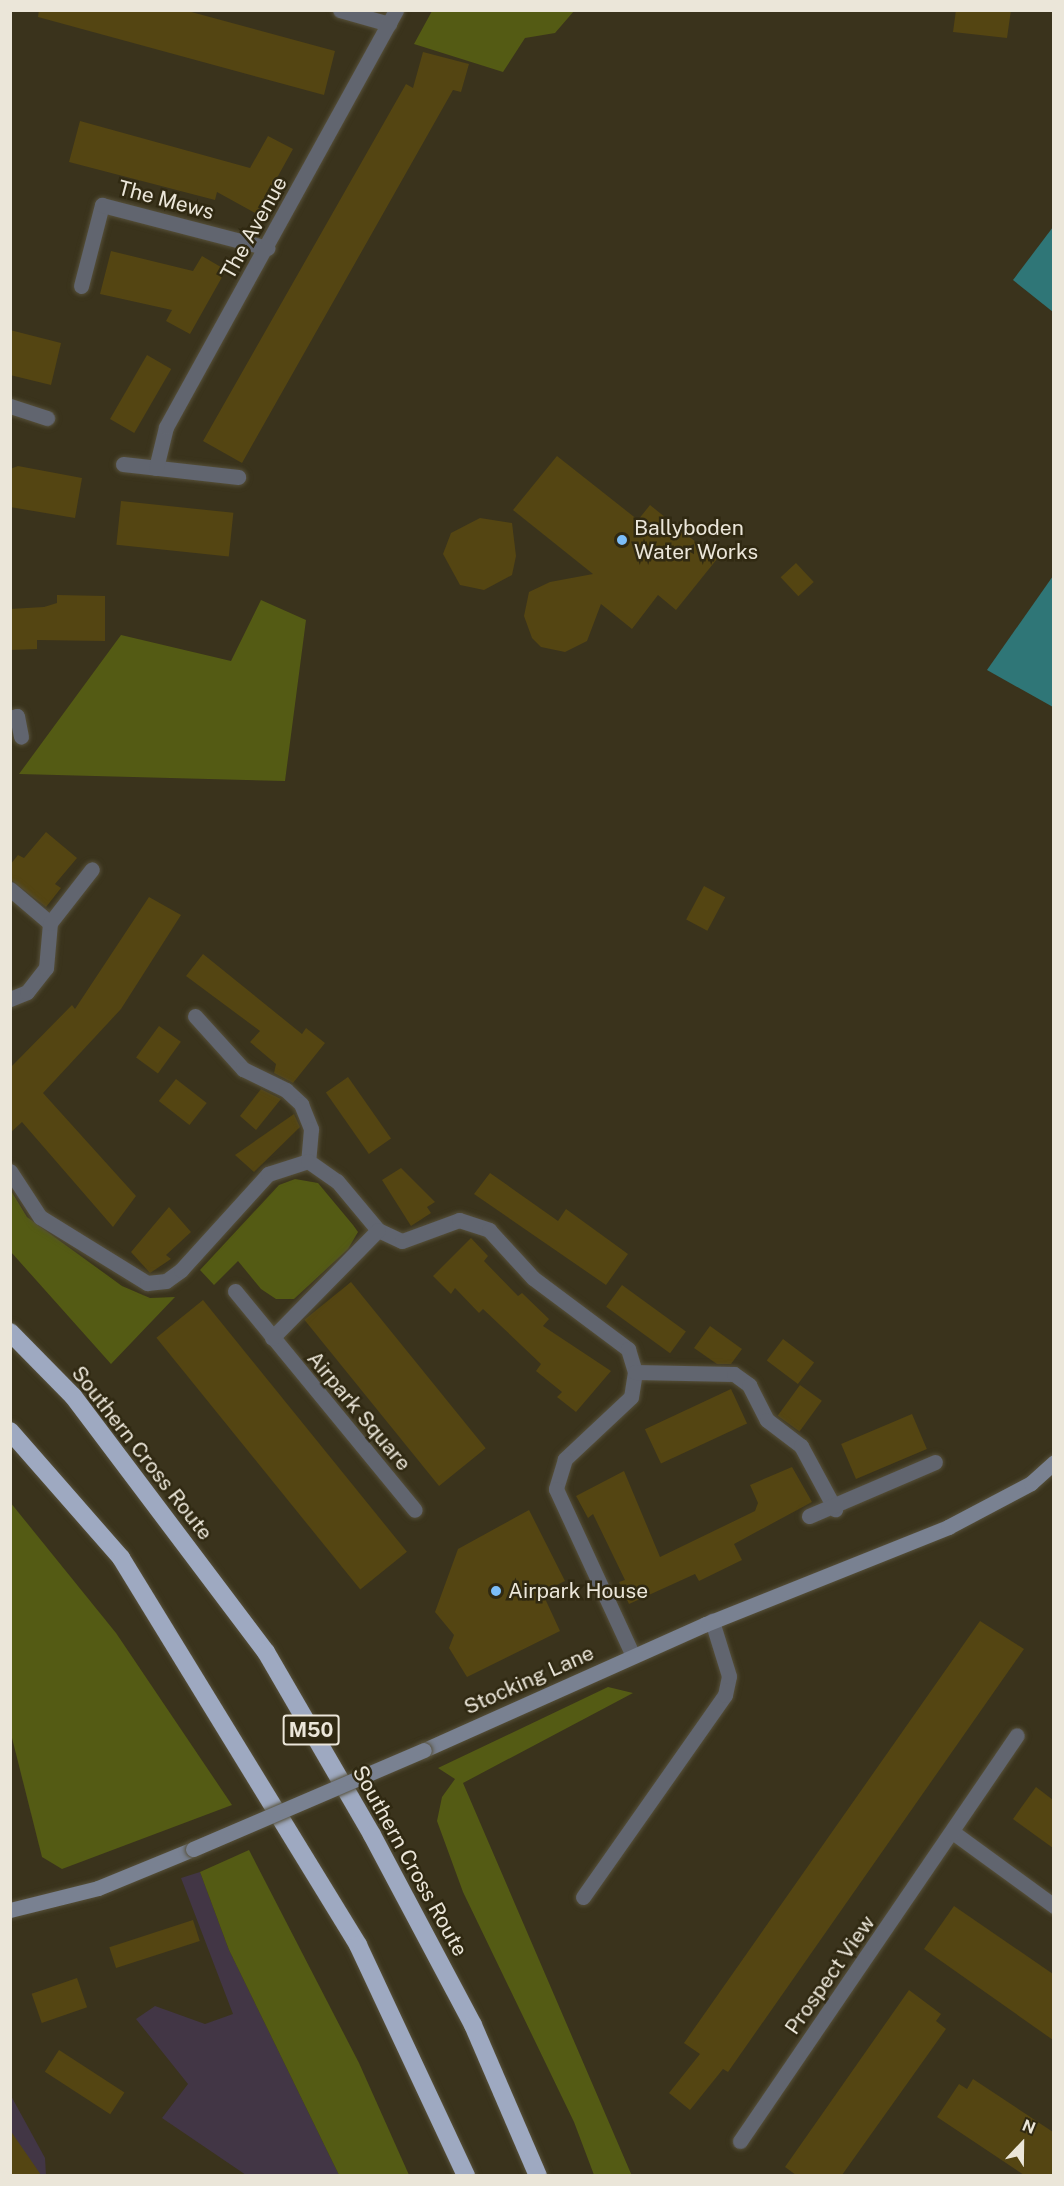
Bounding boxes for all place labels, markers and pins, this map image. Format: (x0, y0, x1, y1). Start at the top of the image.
place label: Ballyboden Water Works (634, 515, 759, 565)
marker: Ballyboden Water Works (615, 533, 629, 547)
place label: Airpark House (508, 1578, 648, 1604)
marker: Airpark House (489, 1584, 503, 1598)

